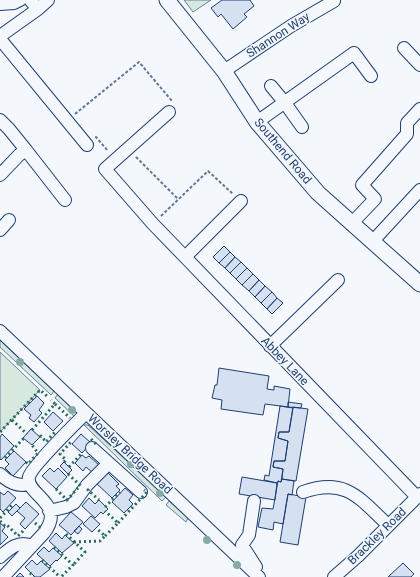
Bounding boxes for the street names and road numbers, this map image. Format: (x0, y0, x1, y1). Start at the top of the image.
street label: Shannon Way (244, 9, 312, 61)
street label: Southend Road (251, 115, 315, 187)
street label: Abbey Lane (258, 334, 312, 388)
street label: Worsley Bridge Road (85, 411, 175, 497)
street label: Brackley Road (345, 505, 409, 567)

